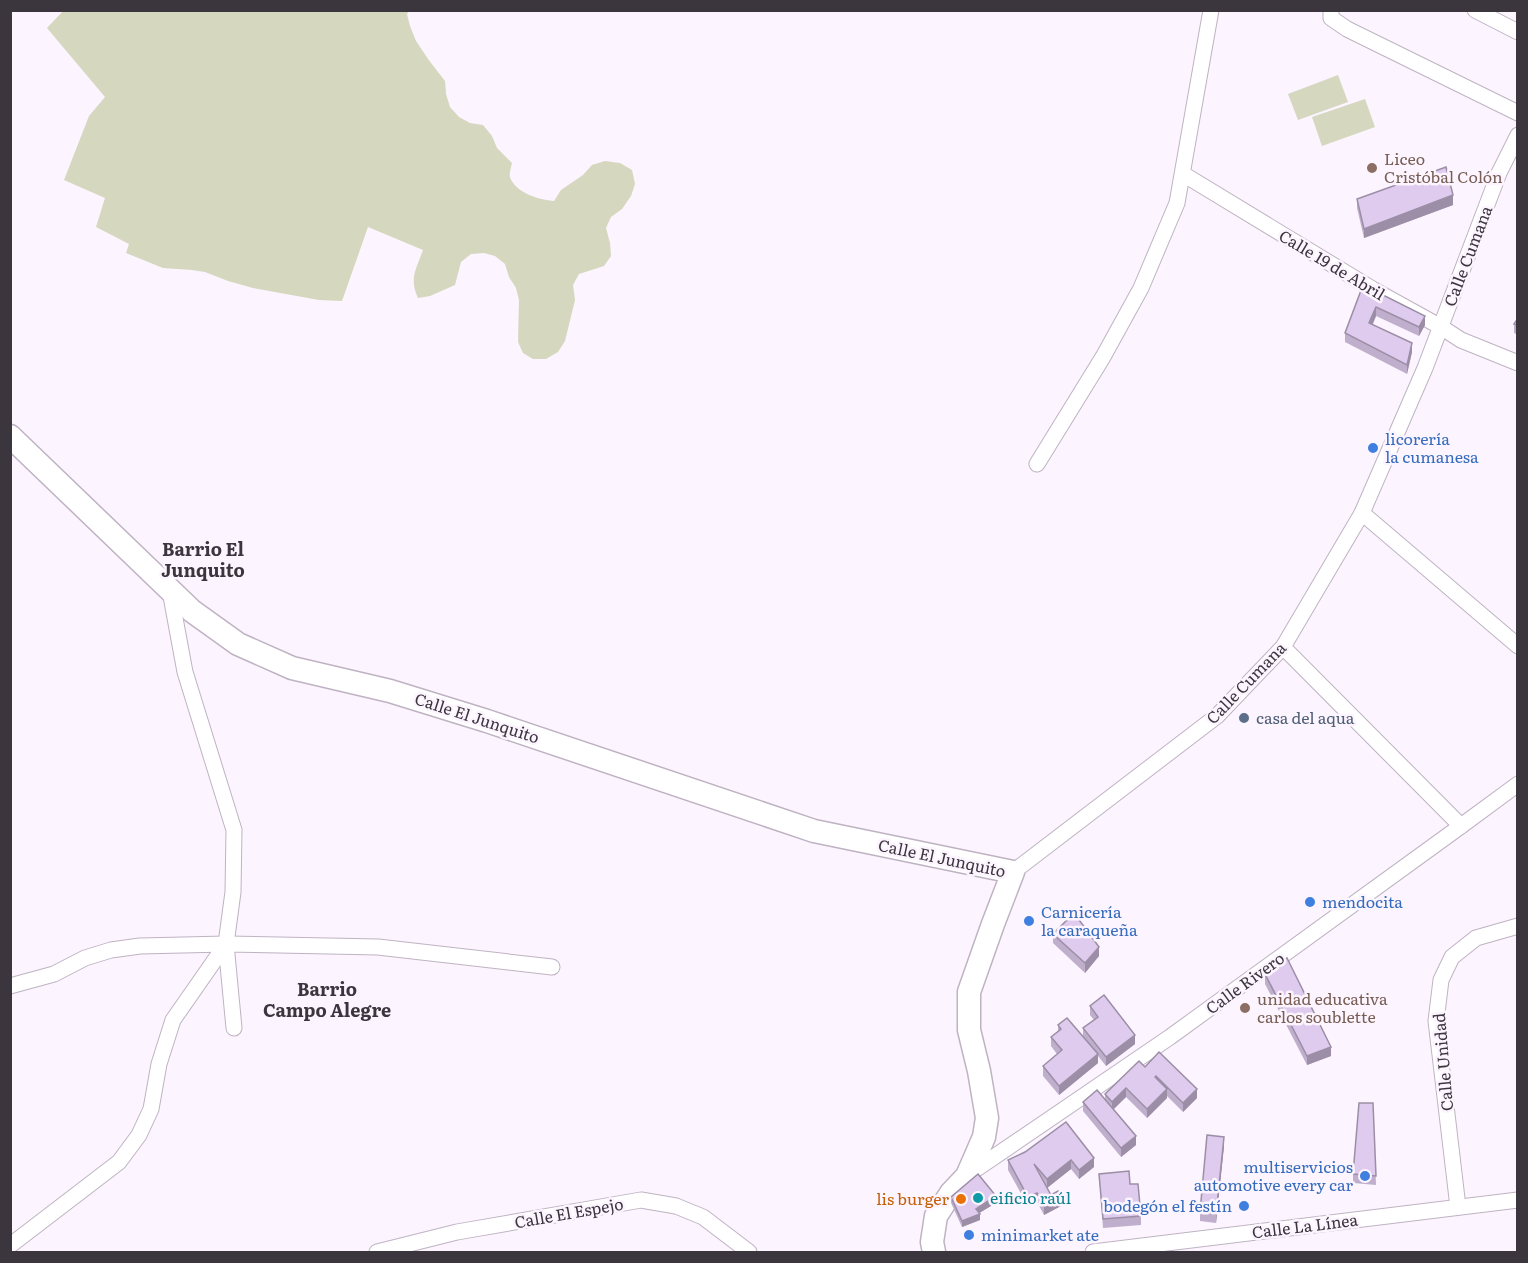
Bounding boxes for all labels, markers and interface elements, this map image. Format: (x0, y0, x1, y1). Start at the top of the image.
place label: Liceo Cristóbal Colón (1384, 146, 1503, 188)
marker: Liceo Cristóbal Colón (1365, 161, 1379, 175)
street label: Calle Cumana (1437, 202, 1497, 309)
street label: Calle 19 de Abril (1275, 223, 1390, 305)
place label: licorería la cumanesa (1385, 426, 1479, 468)
marker: licorería la cumanesa (1366, 441, 1380, 455)
district label: Barrio El Junquito (161, 535, 245, 583)
street label: Calle Cumana (1200, 636, 1291, 729)
street label: Calle El Junquito (412, 686, 543, 748)
place label: casa del aqua (1256, 705, 1355, 729)
marker: casa del aqua (1237, 711, 1251, 725)
street label: Calle El Junquito (876, 832, 1008, 882)
place label: mendocita (1322, 889, 1403, 913)
marker: mendocita (1303, 895, 1317, 909)
place label: Carnicería la caraqueña (1041, 899, 1138, 941)
marker: Carnicería la caraqueña (1022, 914, 1036, 928)
street label: Calle Rivero (1200, 945, 1289, 1019)
district label: Barrio Campo Alegre (263, 975, 391, 1023)
place label: unidad educativa carlos soublette (1257, 986, 1388, 1028)
marker: unidad educativa carlos soublette (1238, 1001, 1252, 1015)
street label: Calle Unidad (1426, 1012, 1458, 1112)
place label: multiservicios automotive every car (1194, 1154, 1353, 1196)
marker: multiservicios automotive every car (1358, 1169, 1372, 1183)
place label: eificio raúl (990, 1185, 1071, 1209)
place label: lis burger (876, 1186, 949, 1210)
street label: Calle El Espejo (512, 1191, 625, 1233)
marker: eificio raúl (971, 1191, 985, 1205)
marker: lis burger (954, 1192, 968, 1206)
place label: bodegón el festín (1103, 1193, 1232, 1217)
marker: bodegón el festín (1237, 1199, 1251, 1213)
street label: Calle La Línea (1250, 1207, 1360, 1243)
place label: minimarket ate (981, 1222, 1099, 1246)
marker: minimarket ate (962, 1228, 976, 1242)

